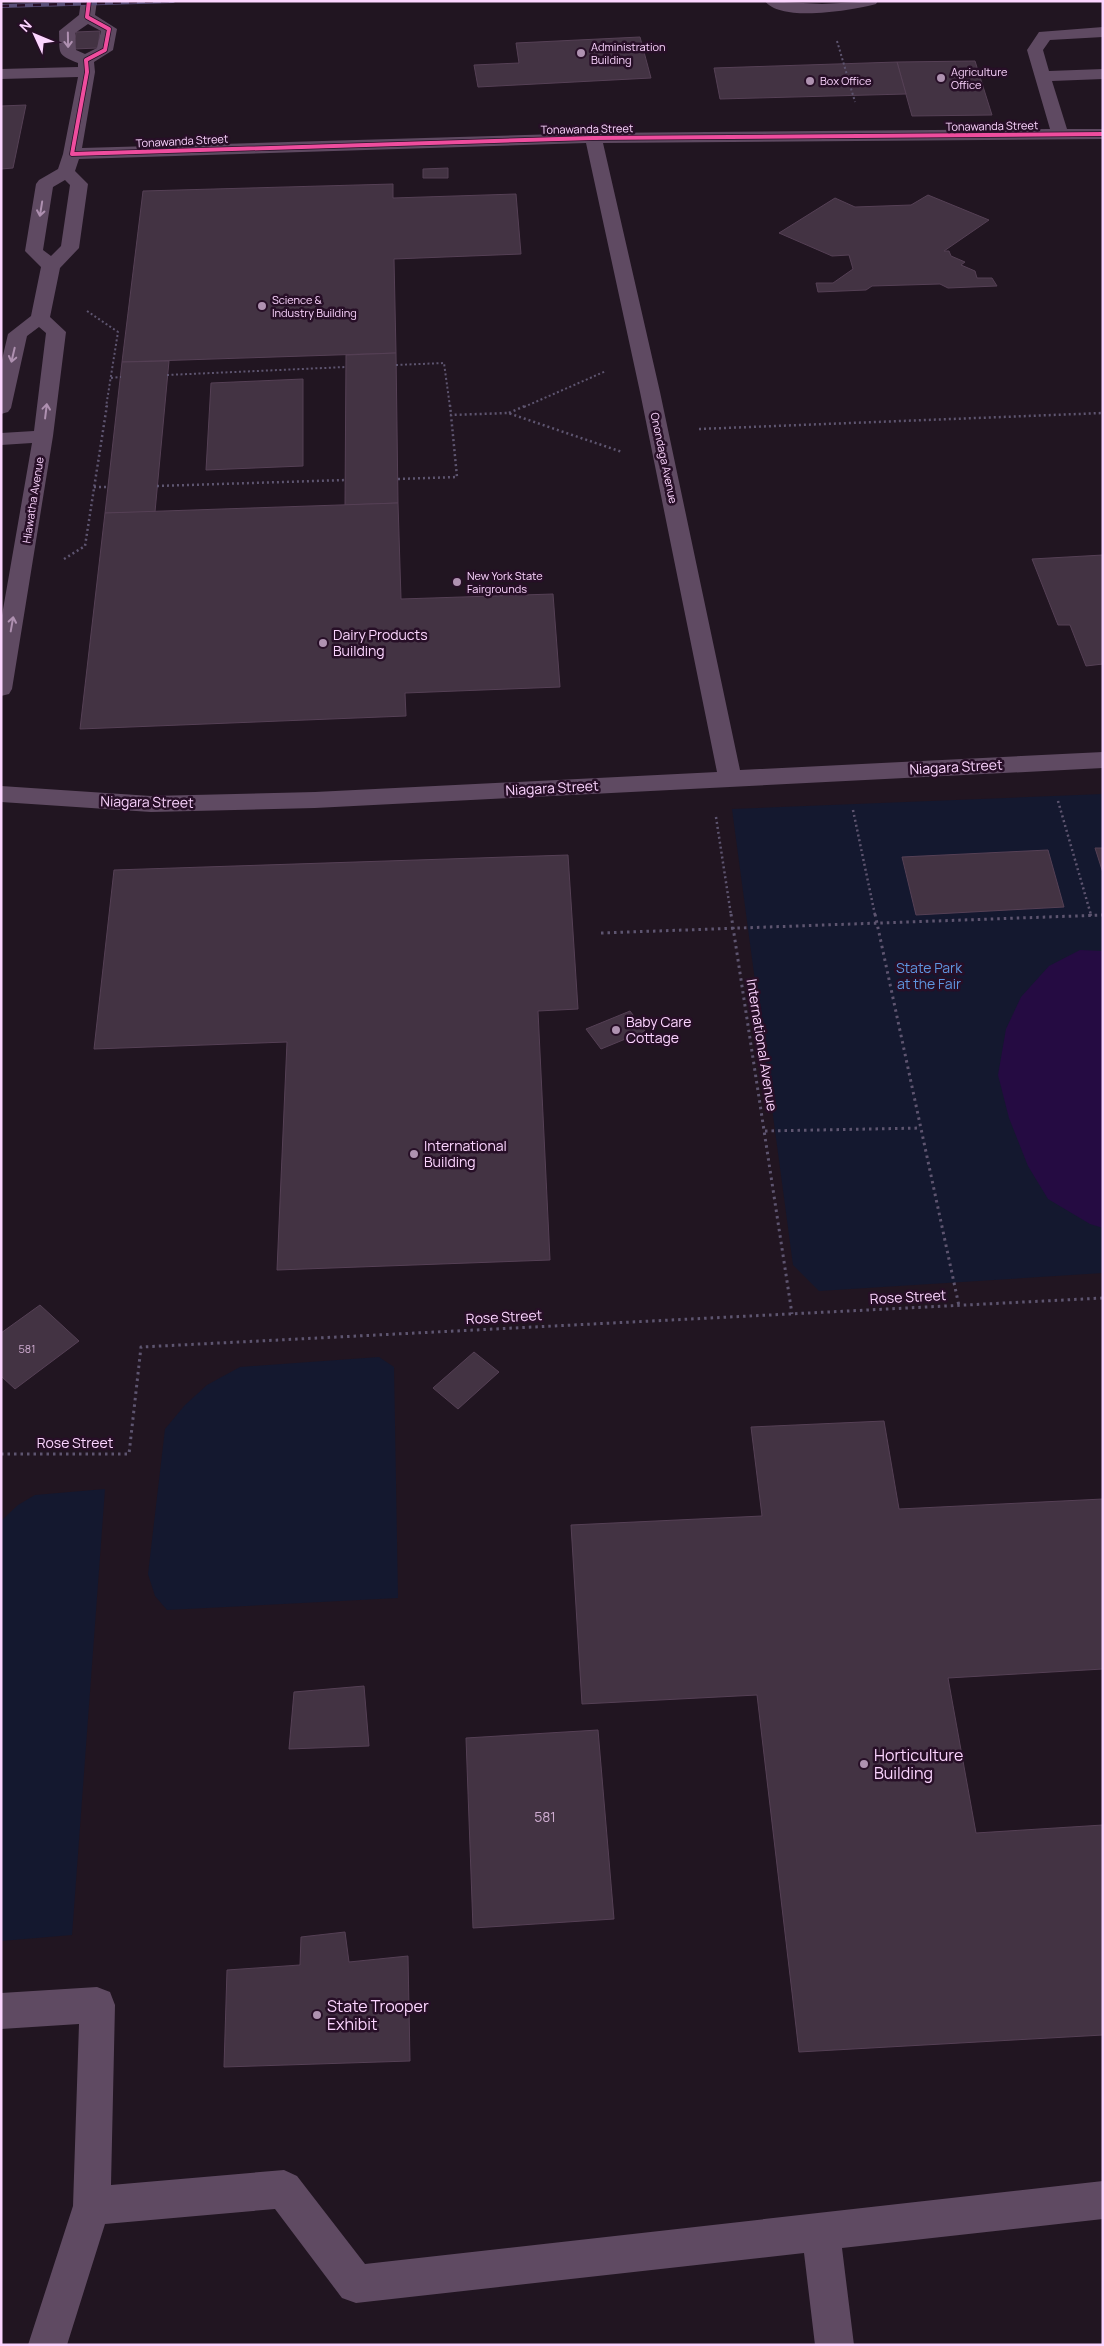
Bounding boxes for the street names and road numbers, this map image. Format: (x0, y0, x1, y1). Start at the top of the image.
street label: Tonawanda Street (946, 117, 1038, 134)
street label: Tonawanda Street (541, 120, 633, 137)
street label: Tonawanda Street (135, 131, 229, 150)
street label: Onondaga Avenue (648, 411, 682, 505)
street label: Hiawatha Avenue (18, 455, 47, 544)
street label: Niagara Street (909, 755, 1003, 778)
street label: Niagara Street (505, 776, 599, 799)
street label: Niagara Street (100, 791, 194, 812)
street label: International Avenue (743, 978, 782, 1112)
street label: Rose Street (869, 1285, 947, 1308)
street label: Rose Street (465, 1305, 543, 1328)
street label: Rose Street (37, 1433, 114, 1452)

